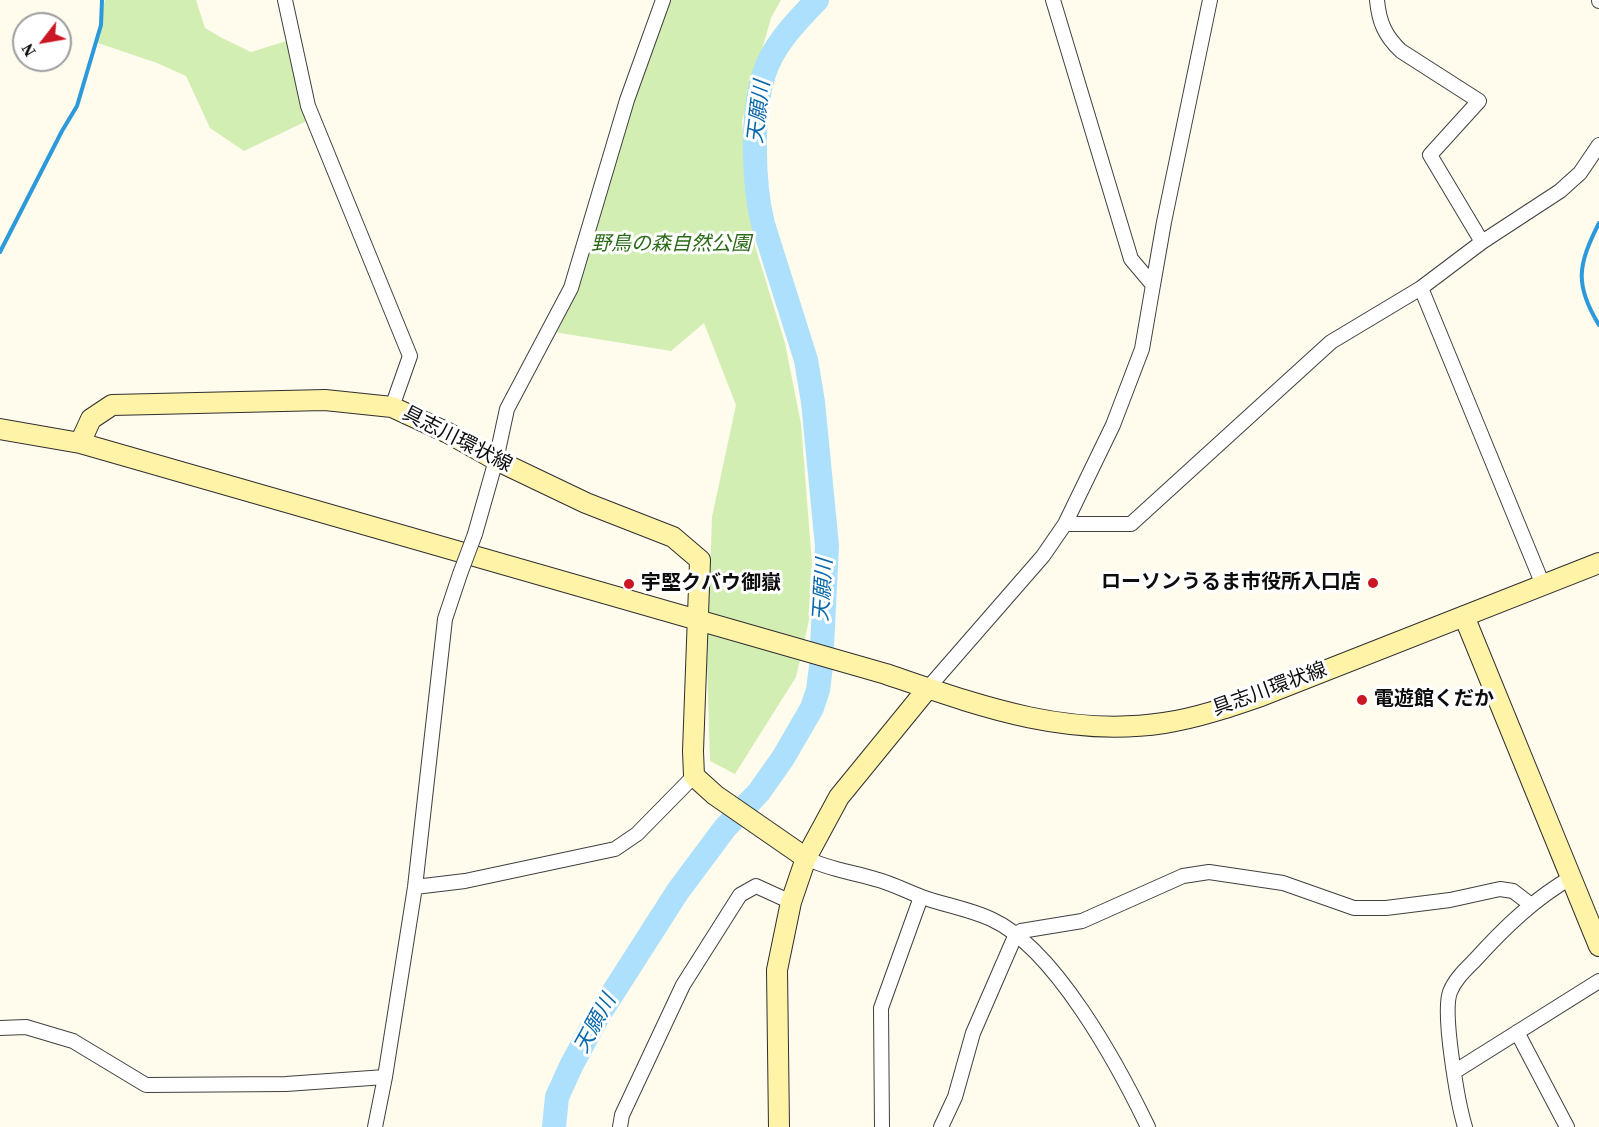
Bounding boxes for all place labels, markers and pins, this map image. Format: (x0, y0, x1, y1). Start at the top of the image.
place label: ローソンうるま市役所入口店 (1101, 571, 1361, 595)
place label: 宇堅クバウ御嶽 (641, 572, 781, 596)
marker: ローソンうるま市役所入口店 (1366, 576, 1380, 590)
marker: 宇堅クバウ御嶽 (622, 577, 636, 591)
place label: 電遊館くだか (1374, 688, 1494, 712)
marker: 電遊館くだか (1355, 693, 1369, 707)

